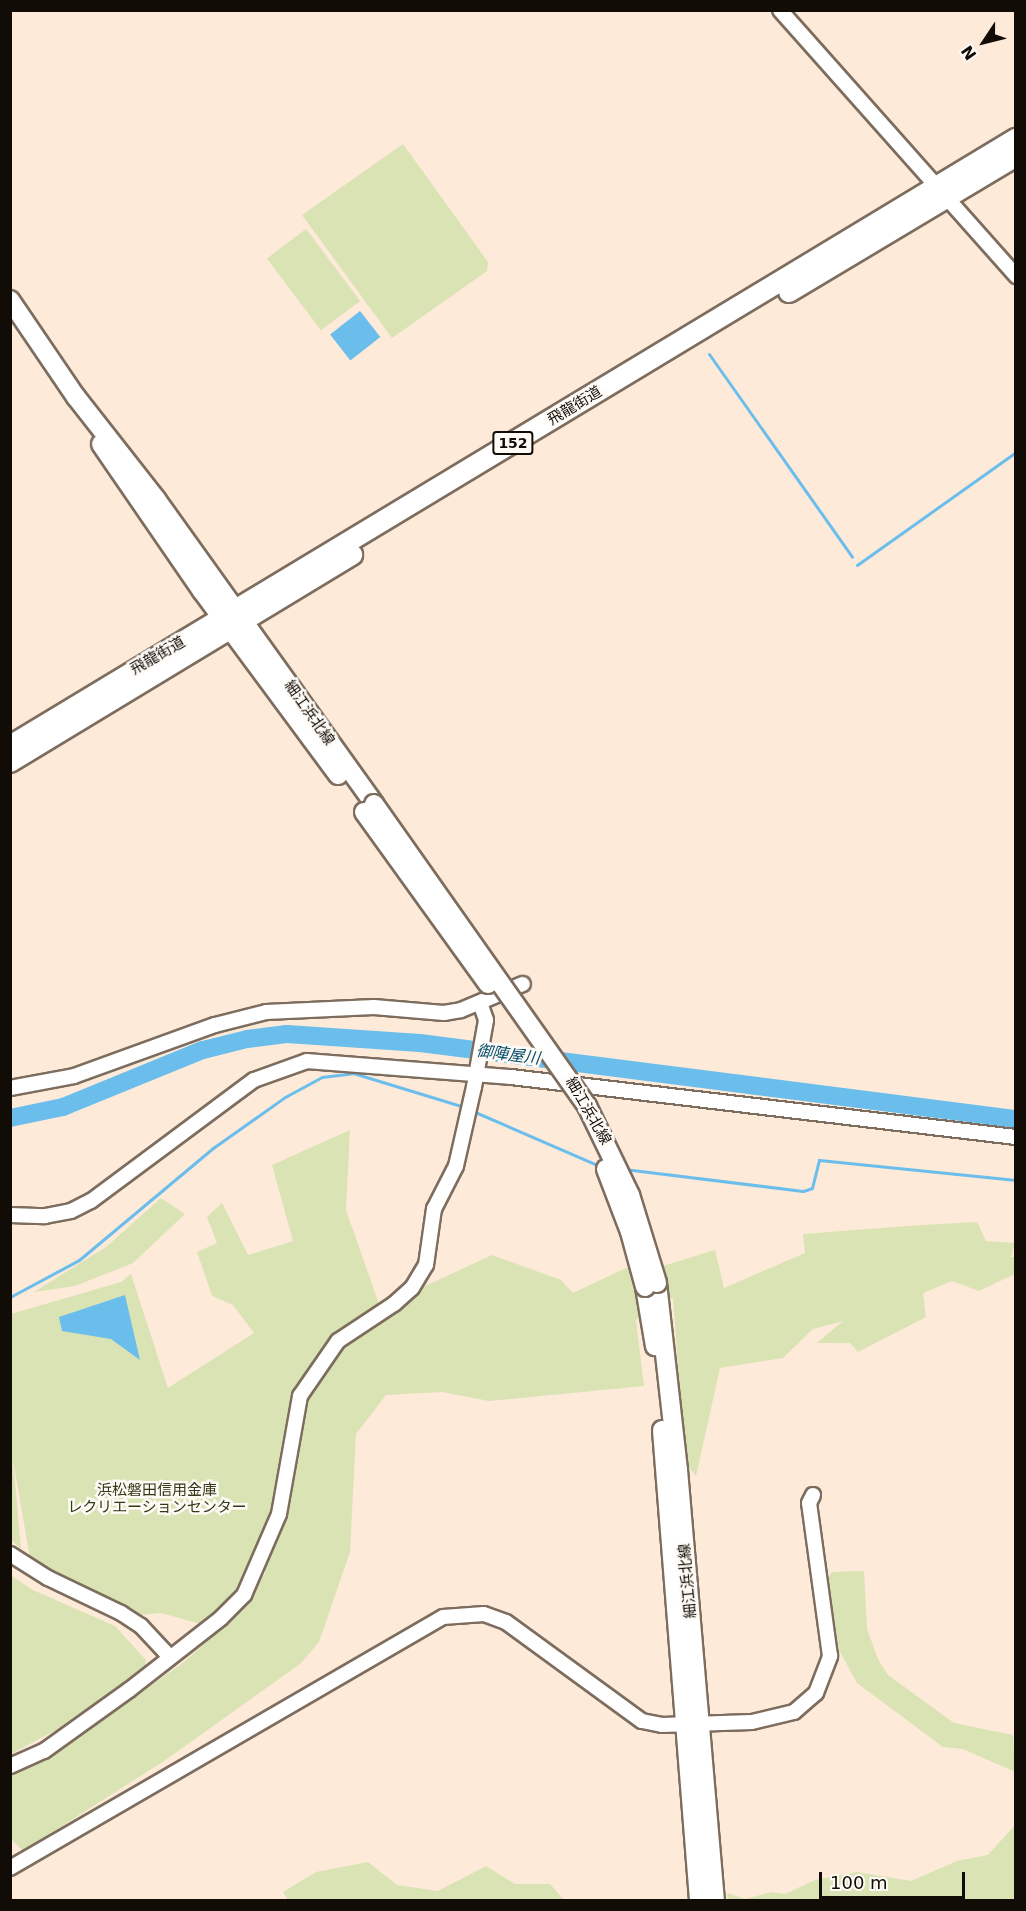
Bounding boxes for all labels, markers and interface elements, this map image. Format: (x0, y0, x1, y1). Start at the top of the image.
north arrow (954, 12, 1014, 72)
text: N (957, 42, 980, 64)
street label: 飛龍街道 (545, 383, 605, 429)
road number: 152 (492, 432, 534, 454)
street label: 飛龍街道 (128, 633, 188, 679)
street label: 細江浜北線 (280, 677, 338, 749)
water label: 御陣屋川 (475, 1042, 541, 1068)
street label: 細江浜北線 (561, 1074, 615, 1148)
park label: 浜松磐田信用金庫 レクリエーションセンター (67, 1481, 247, 1516)
street label: 細江浜北線 (676, 1543, 700, 1619)
scale bar (822, 1860, 968, 1898)
text: 100 m (830, 1872, 888, 1893)

